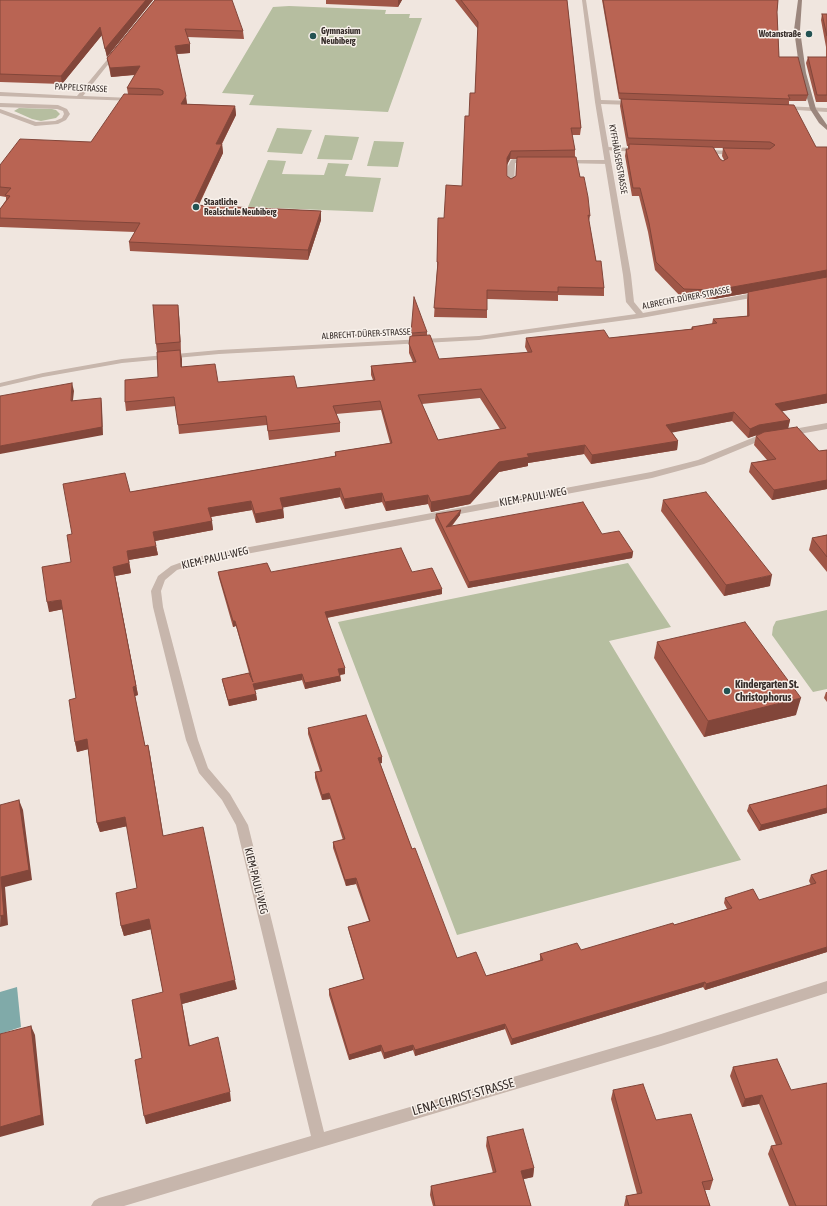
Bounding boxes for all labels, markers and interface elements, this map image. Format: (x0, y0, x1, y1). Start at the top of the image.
place label: Gymnasium Neubiberg (321, 26, 361, 47)
place label: Wotanstraße (759, 29, 801, 39)
marker: Wotanstraße (804, 29, 814, 39)
marker: Gymnasium Neubiberg (308, 31, 318, 41)
street label: PAPPELSTRASSE (54, 81, 108, 95)
street label: KYFFHÄUSERSTRASSE (607, 123, 629, 195)
place label: Staatliche Realschule Neubiberg (204, 197, 277, 218)
marker: Staatliche Realschule Neubiberg (191, 202, 201, 212)
street label: ALBRECHT-DÜRER-STRASSE (641, 284, 731, 312)
street label: ALBRECHT-DÜRER-STRASSE (321, 326, 411, 342)
street label: KIEM-PAULI-WEG (498, 485, 568, 509)
street label: KIEM-PAULI-WEG (180, 544, 250, 572)
place label: Kindergarten St. Christophorus (735, 678, 799, 704)
marker: Kindergarten St. Christophorus (722, 686, 732, 696)
street label: KIEM-PAULI-WEG (241, 846, 271, 916)
street label: LENA-CHRIST-STRASSE (410, 1075, 516, 1119)

